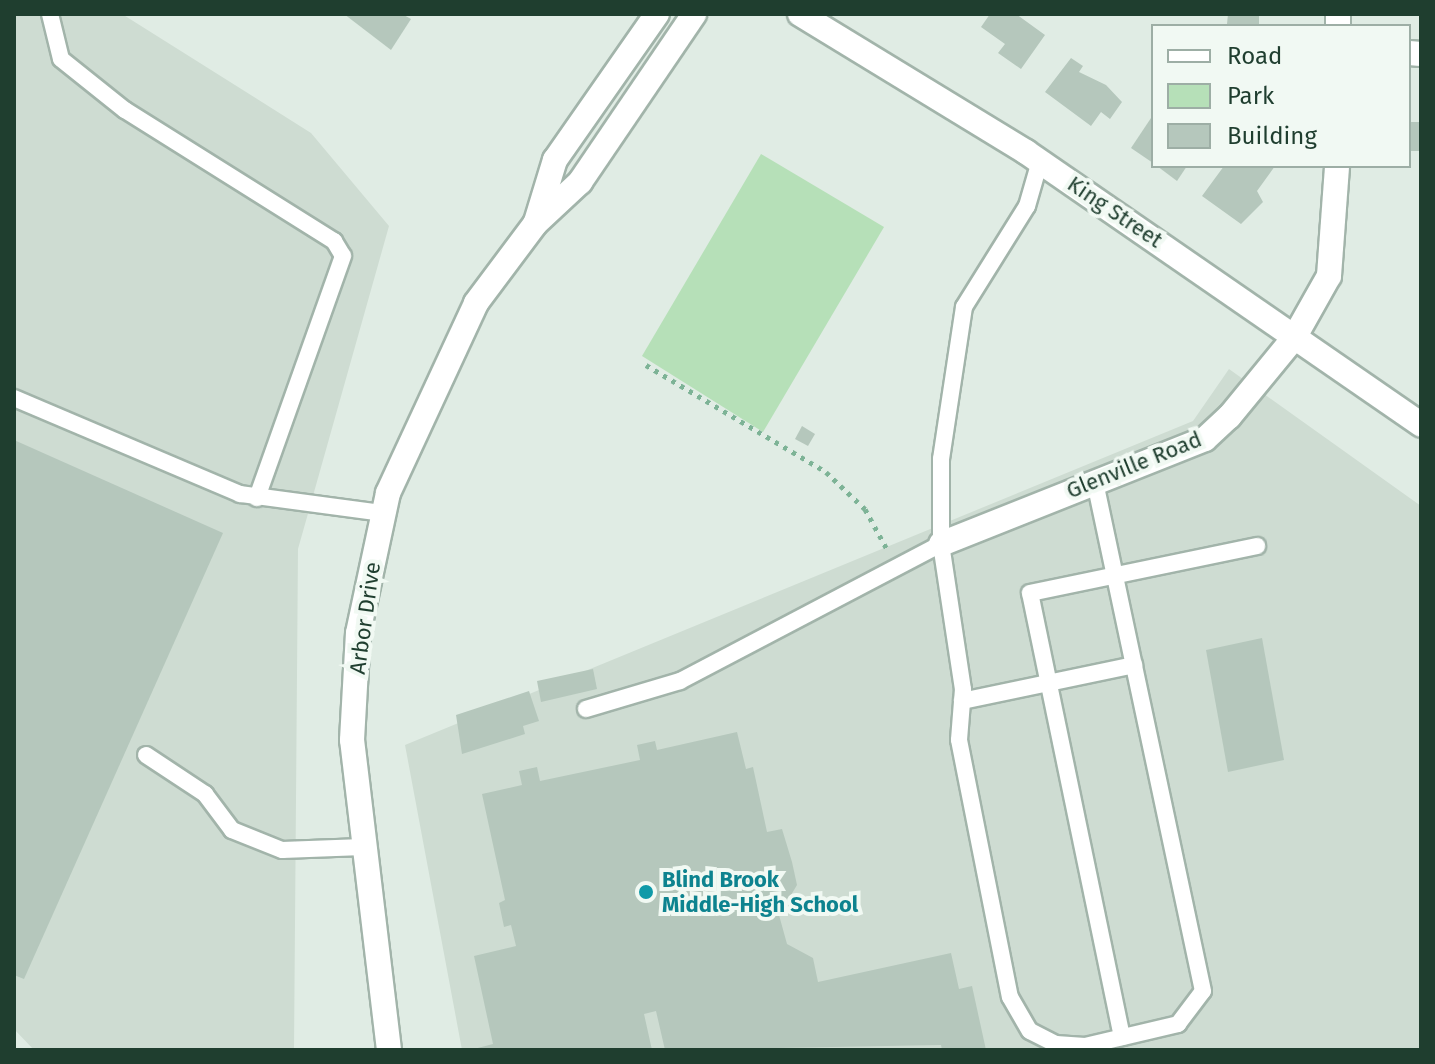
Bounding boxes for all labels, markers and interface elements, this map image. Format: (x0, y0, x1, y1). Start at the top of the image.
legend (1151, 24, 1411, 168)
text: Road (1227, 42, 1282, 70)
text: Park (1227, 82, 1274, 110)
text: Building (1227, 122, 1317, 150)
street label: King Street (1062, 171, 1168, 253)
street label: Glenville Road (1063, 426, 1205, 504)
street label: Arbor Drive (344, 560, 386, 676)
place label: Blind Brook Middle-High School (662, 866, 858, 918)
marker: Blind Brook Middle-High School (637, 883, 655, 901)

